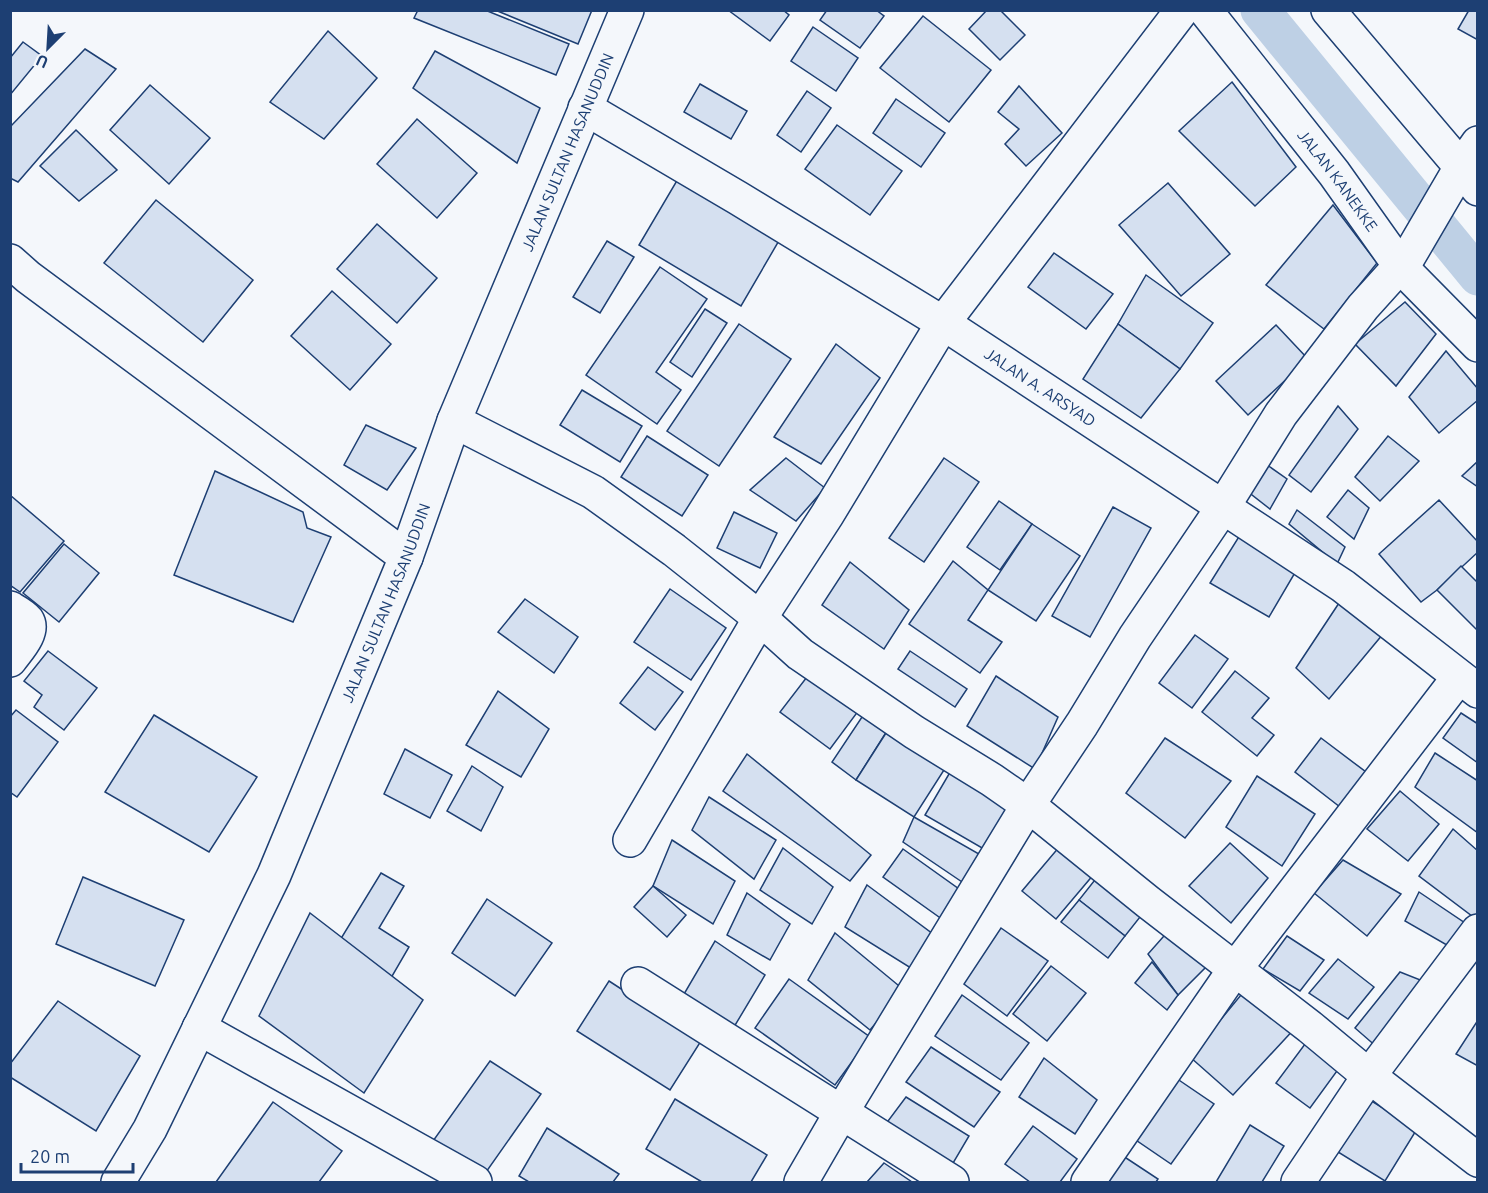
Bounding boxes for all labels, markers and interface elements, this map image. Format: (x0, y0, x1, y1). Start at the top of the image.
north arrow (18, 18, 78, 78)
street label: JALAN SULTAN HASANUDDIN (518, 50, 617, 254)
text: U (33, 51, 51, 72)
street label: JALAN KANEKKE (1294, 126, 1381, 235)
street label: JALAN A. ARSYAD (981, 344, 1099, 430)
street label: JALAN SULTAN HASANUDDIN (338, 501, 433, 705)
scale bar (21, 1136, 134, 1174)
text: 20 m (30, 1146, 70, 1166)

